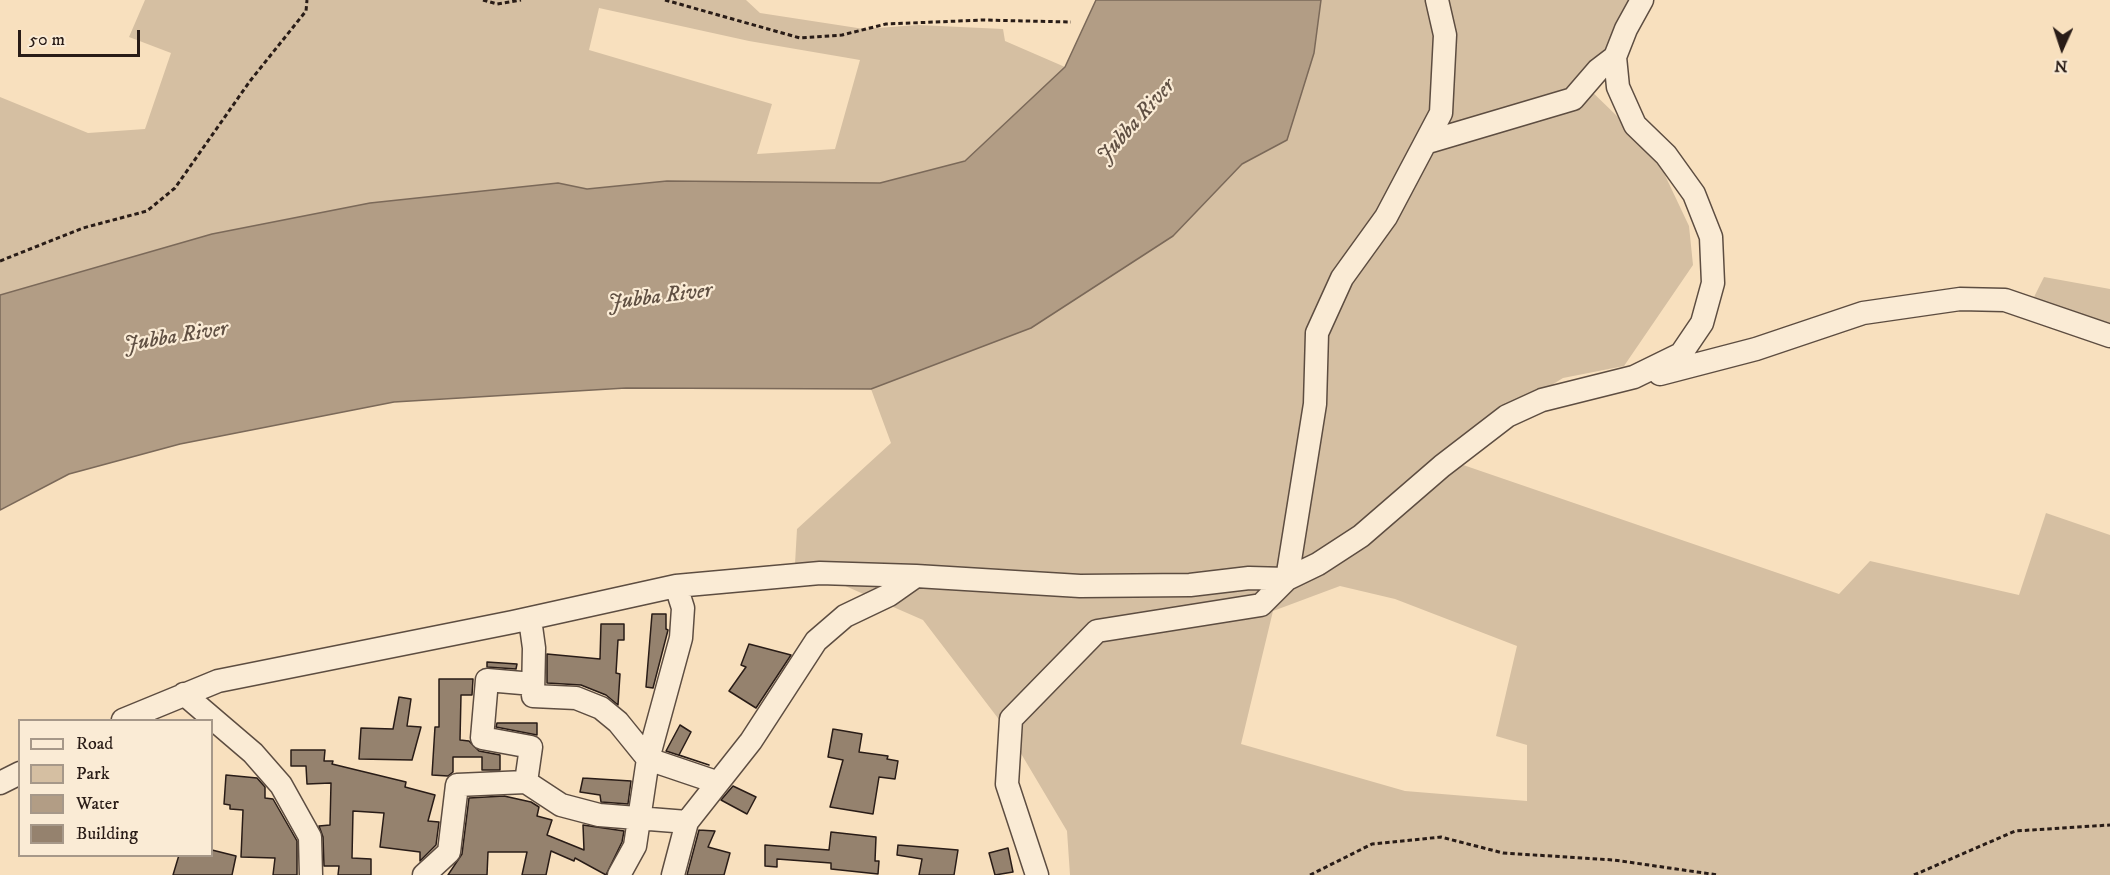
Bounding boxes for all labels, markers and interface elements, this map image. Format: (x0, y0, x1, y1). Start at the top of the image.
scale bar (21, 18, 142, 56)
north arrow (2032, 18, 2092, 78)
text: 50 m (29, 29, 65, 51)
text: N (2054, 56, 2068, 76)
water label: Jubba River (1092, 74, 1182, 170)
water label: Jubba River (606, 278, 714, 318)
water label: Jubba River (122, 317, 230, 359)
legend (18, 719, 213, 857)
text: Road (76, 733, 113, 755)
text: Park (76, 763, 110, 785)
text: Water (76, 793, 119, 815)
text: Building (76, 823, 138, 845)

